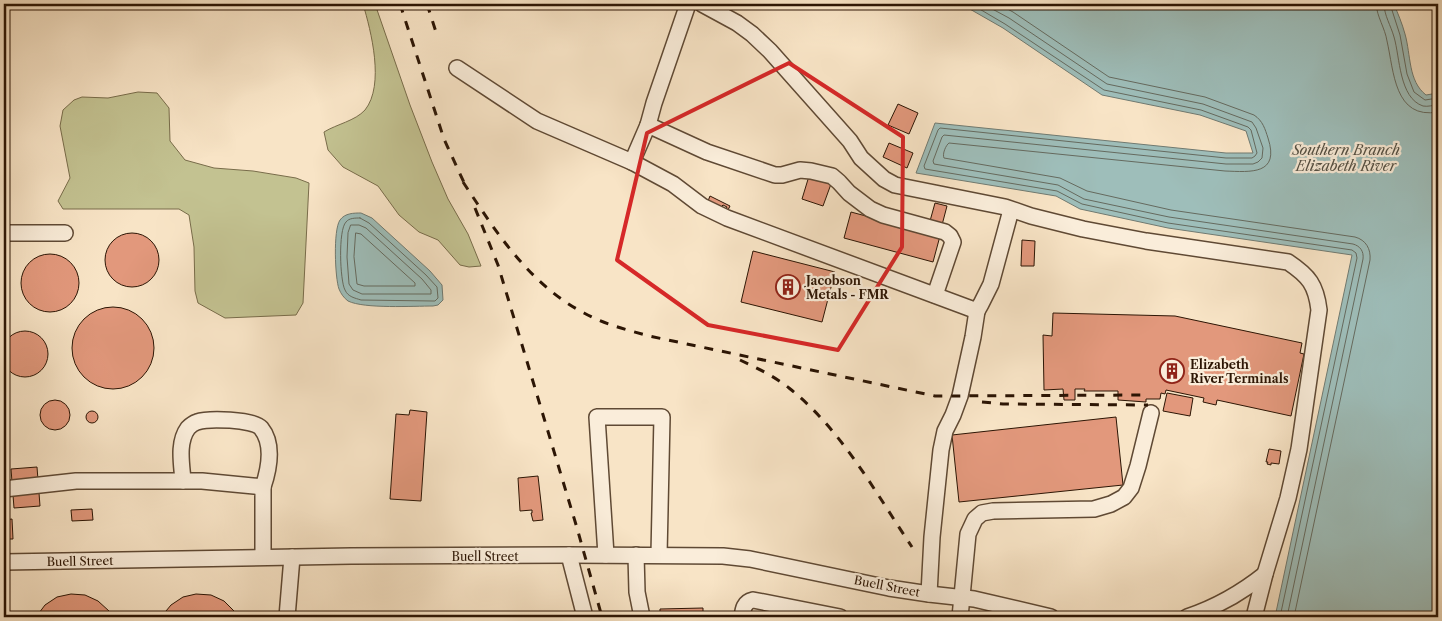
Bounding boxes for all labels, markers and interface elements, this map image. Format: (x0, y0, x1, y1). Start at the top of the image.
water label: Southern Branch Elizabeth River (1291, 141, 1400, 175)
place label: Jacobson Metals - FMR (804, 273, 889, 302)
building icon: Jacobson Metals - FMR (775, 274, 801, 300)
place label: Elizabeth River Terminals (1190, 357, 1289, 386)
building icon: Elizabeth River Terminals (1159, 358, 1185, 384)
street label: Buell Street (452, 549, 519, 564)
street label: Buell Street (46, 553, 114, 569)
street label: Buell Street (853, 572, 922, 600)

